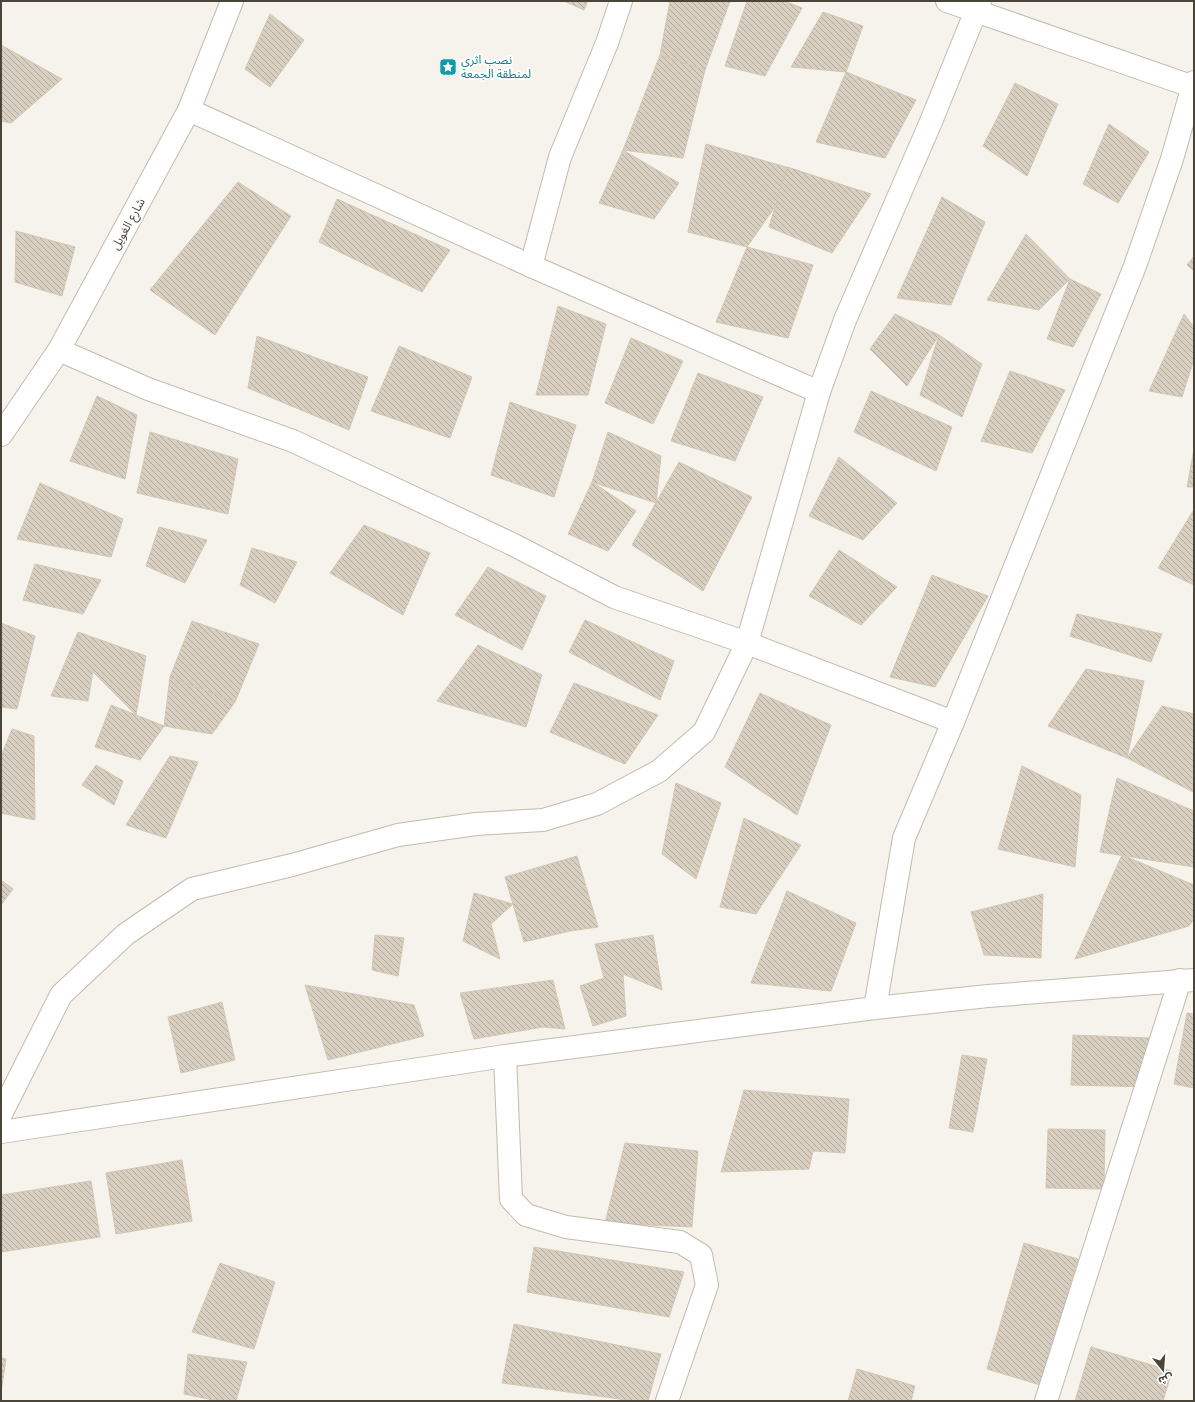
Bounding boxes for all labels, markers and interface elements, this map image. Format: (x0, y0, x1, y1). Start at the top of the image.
place label: نصب اثري لمنطقة الجمعة (461, 51, 531, 82)
place icon: نصب اثري لمنطقة الجمعة (438, 57, 458, 77)
street label: شارع الغويل (106, 195, 150, 253)
north arrow (1143, 1350, 1183, 1390)
text: ش (1157, 1371, 1175, 1389)

